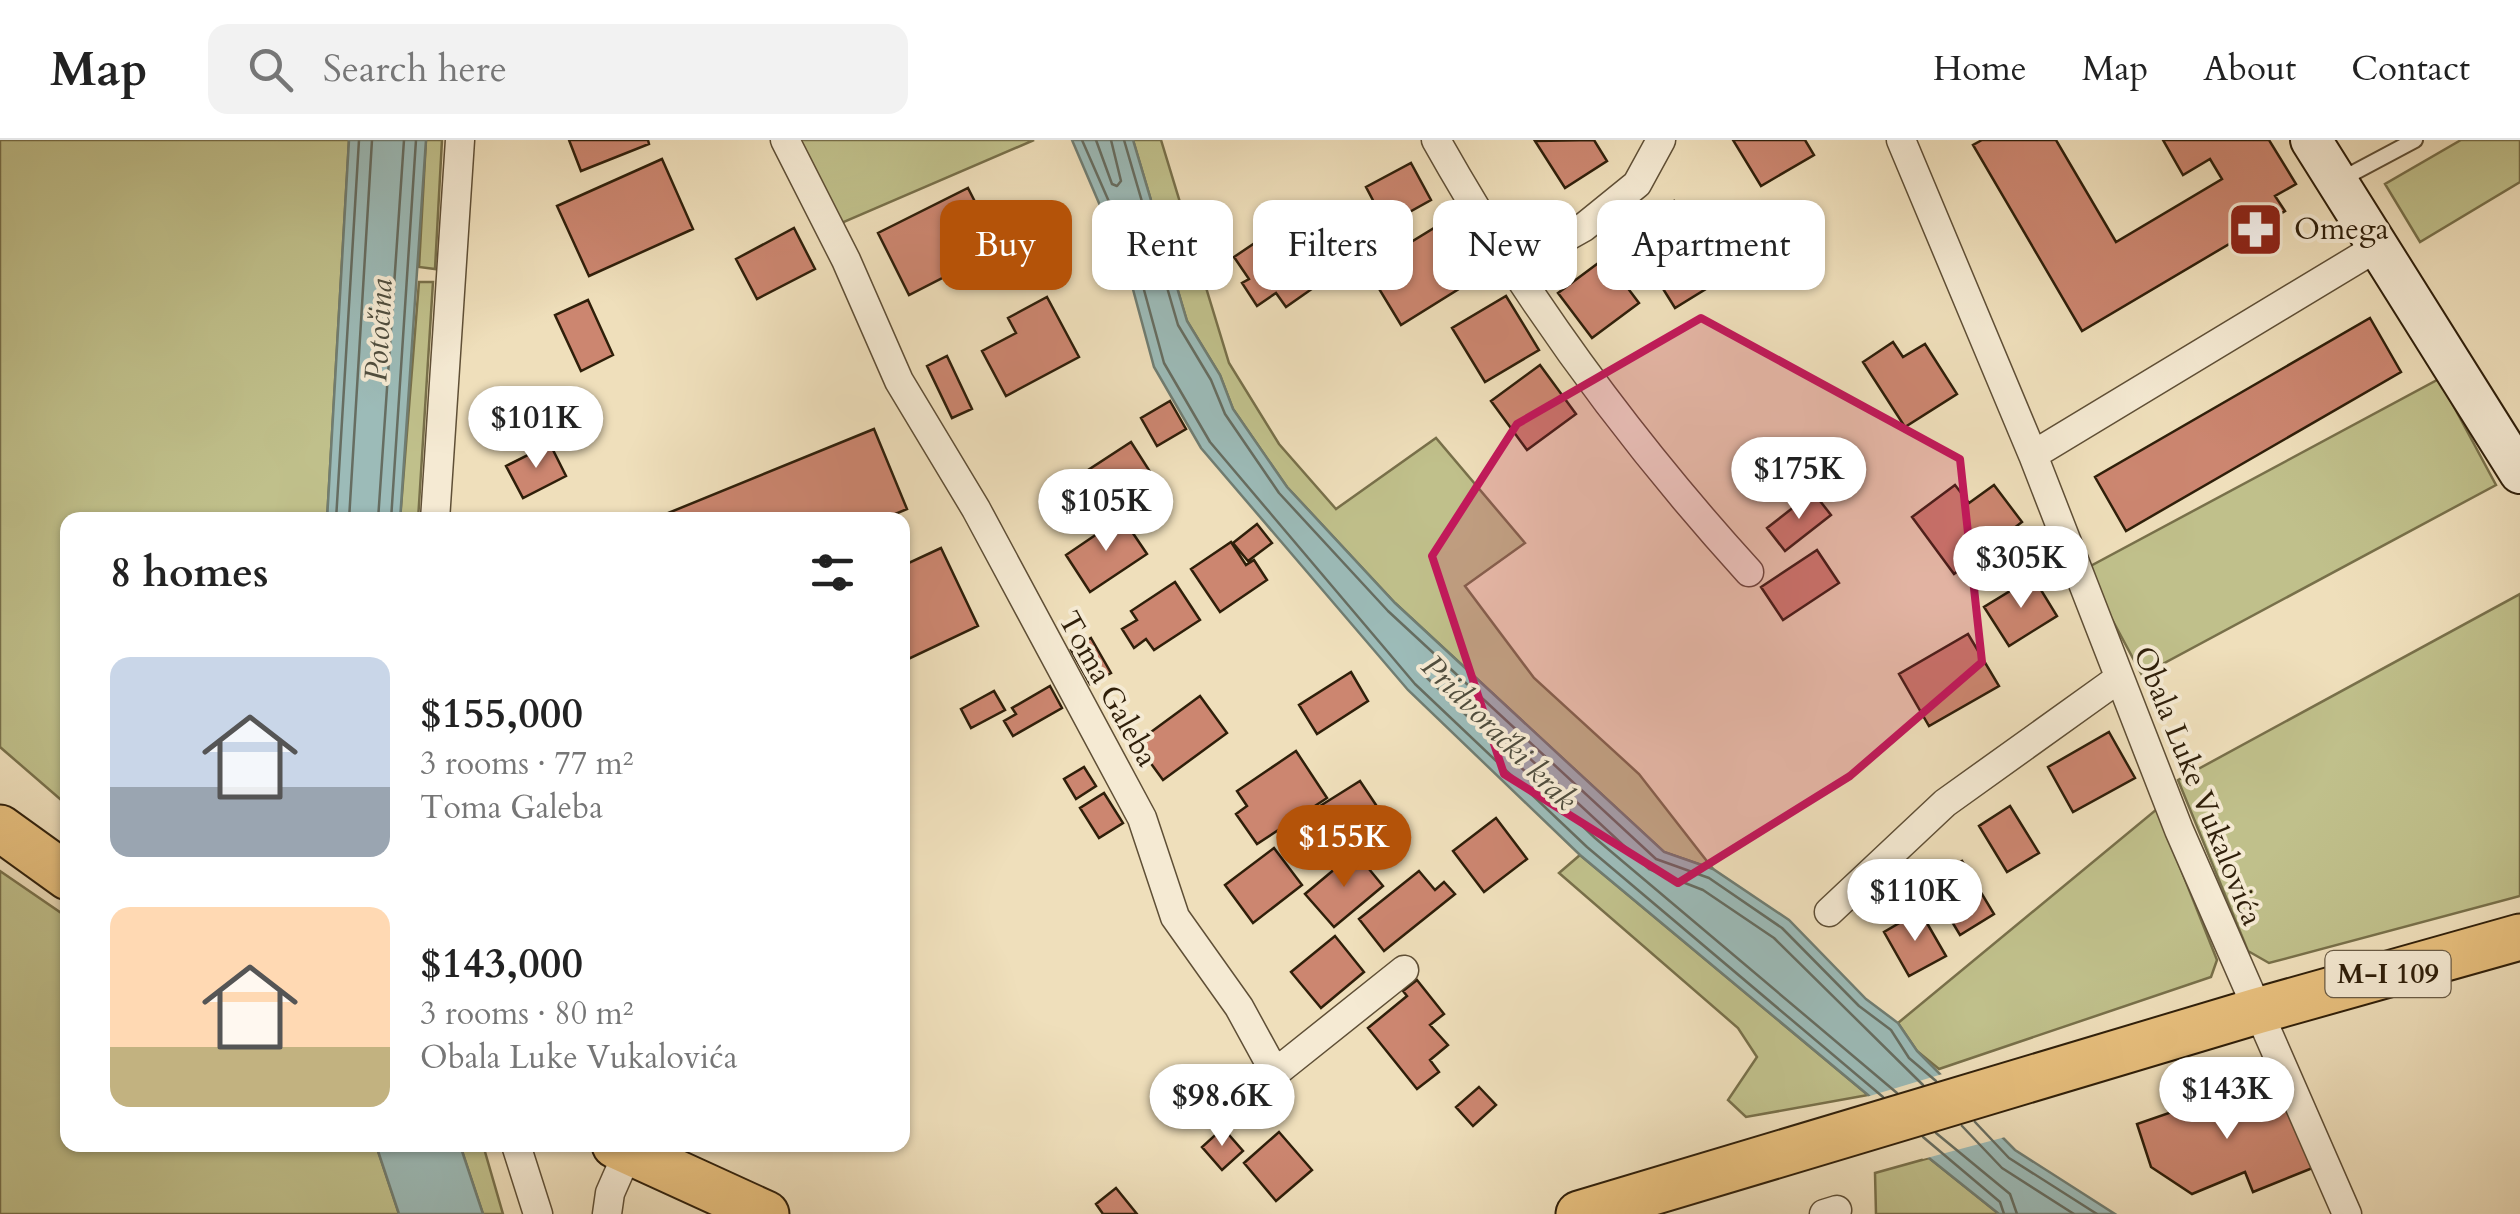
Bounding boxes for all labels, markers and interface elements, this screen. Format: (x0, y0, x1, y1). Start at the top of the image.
search box (208, 24, 908, 114)
text: Map (50, 37, 148, 102)
icon: search (243, 42, 298, 97)
text: Search here (323, 43, 507, 95)
text: Home (1933, 45, 2027, 93)
text: Map (2082, 45, 2148, 93)
text: About (2203, 45, 2296, 93)
text: Contact (2351, 45, 2470, 93)
pharmacy icon: Omega (2225, 199, 2285, 259)
chip: Buy (940, 200, 1072, 290)
chip: Rent (1092, 200, 1233, 290)
chip: Filters (1253, 200, 1413, 290)
chip: New (1433, 200, 1577, 290)
chip: Apartment (1597, 200, 1825, 290)
place label: Omega (2294, 209, 2389, 250)
water label: Potočina (354, 277, 404, 383)
pin: $101K (466, 386, 606, 471)
text: $101K (490, 396, 582, 440)
pin: $175K (1729, 437, 1869, 522)
text: $175K (1753, 447, 1845, 491)
pin: $105K (1036, 469, 1176, 554)
text: $105K (1060, 479, 1152, 523)
pin: $305K (1951, 526, 2091, 611)
text: $305K (1975, 536, 2067, 580)
text: 8 homes (110, 544, 268, 601)
icon: filters (805, 545, 860, 600)
street label: Toma Galeba (1048, 604, 1168, 774)
street label: Obala Luke Vukalovića (2123, 640, 2273, 932)
water label: Pridvorački krak (1411, 645, 1587, 821)
text: $155,000 (420, 685, 583, 742)
icon: home (190, 697, 310, 817)
text: 3 rooms · 77 m² (420, 742, 633, 786)
text: Toma Galeba (420, 786, 603, 830)
pin: $155K (1274, 805, 1414, 890)
text: $155K (1298, 815, 1390, 859)
pin: $110K (1845, 859, 1985, 944)
text: $110K (1869, 869, 1961, 913)
text: $143,000 (420, 935, 583, 992)
icon: home (190, 947, 310, 1067)
road number: M-I 109 (2326, 951, 2450, 997)
text: 3 rooms · 80 m² (420, 992, 633, 1036)
text: Obala Luke Vukalovića (420, 1036, 737, 1080)
pin: $143K (2157, 1057, 2297, 1142)
pin: $98.6K (1141, 1064, 1303, 1149)
text: $143K (2181, 1067, 2273, 1111)
text: $98.6K (1172, 1074, 1272, 1118)

